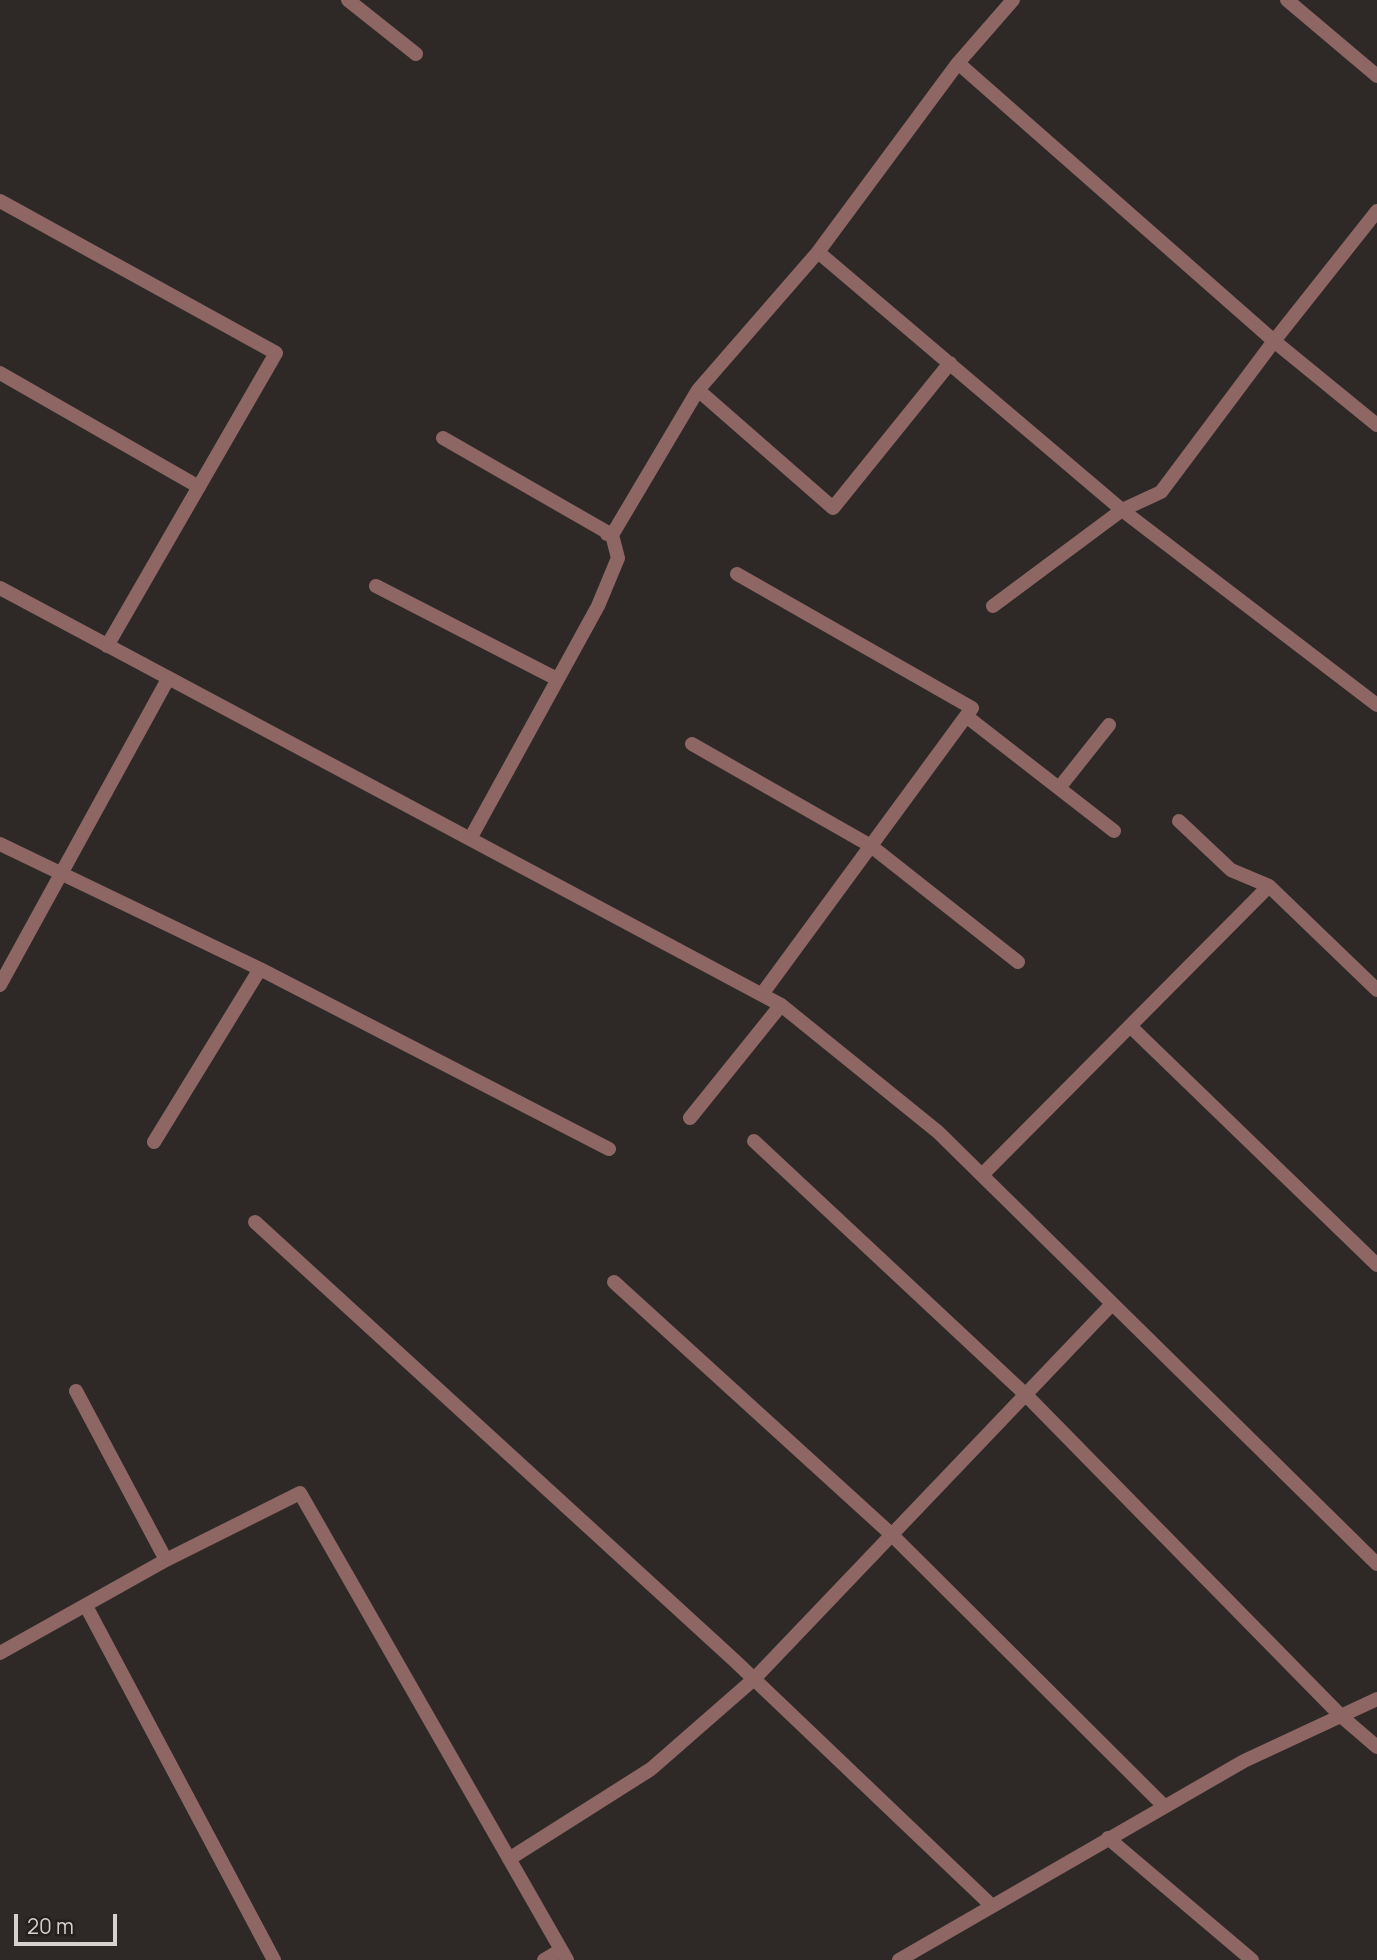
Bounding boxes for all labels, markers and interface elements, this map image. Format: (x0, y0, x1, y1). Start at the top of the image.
scale bar (18, 1900, 121, 1944)
text: 20 m (27, 1912, 74, 1940)

